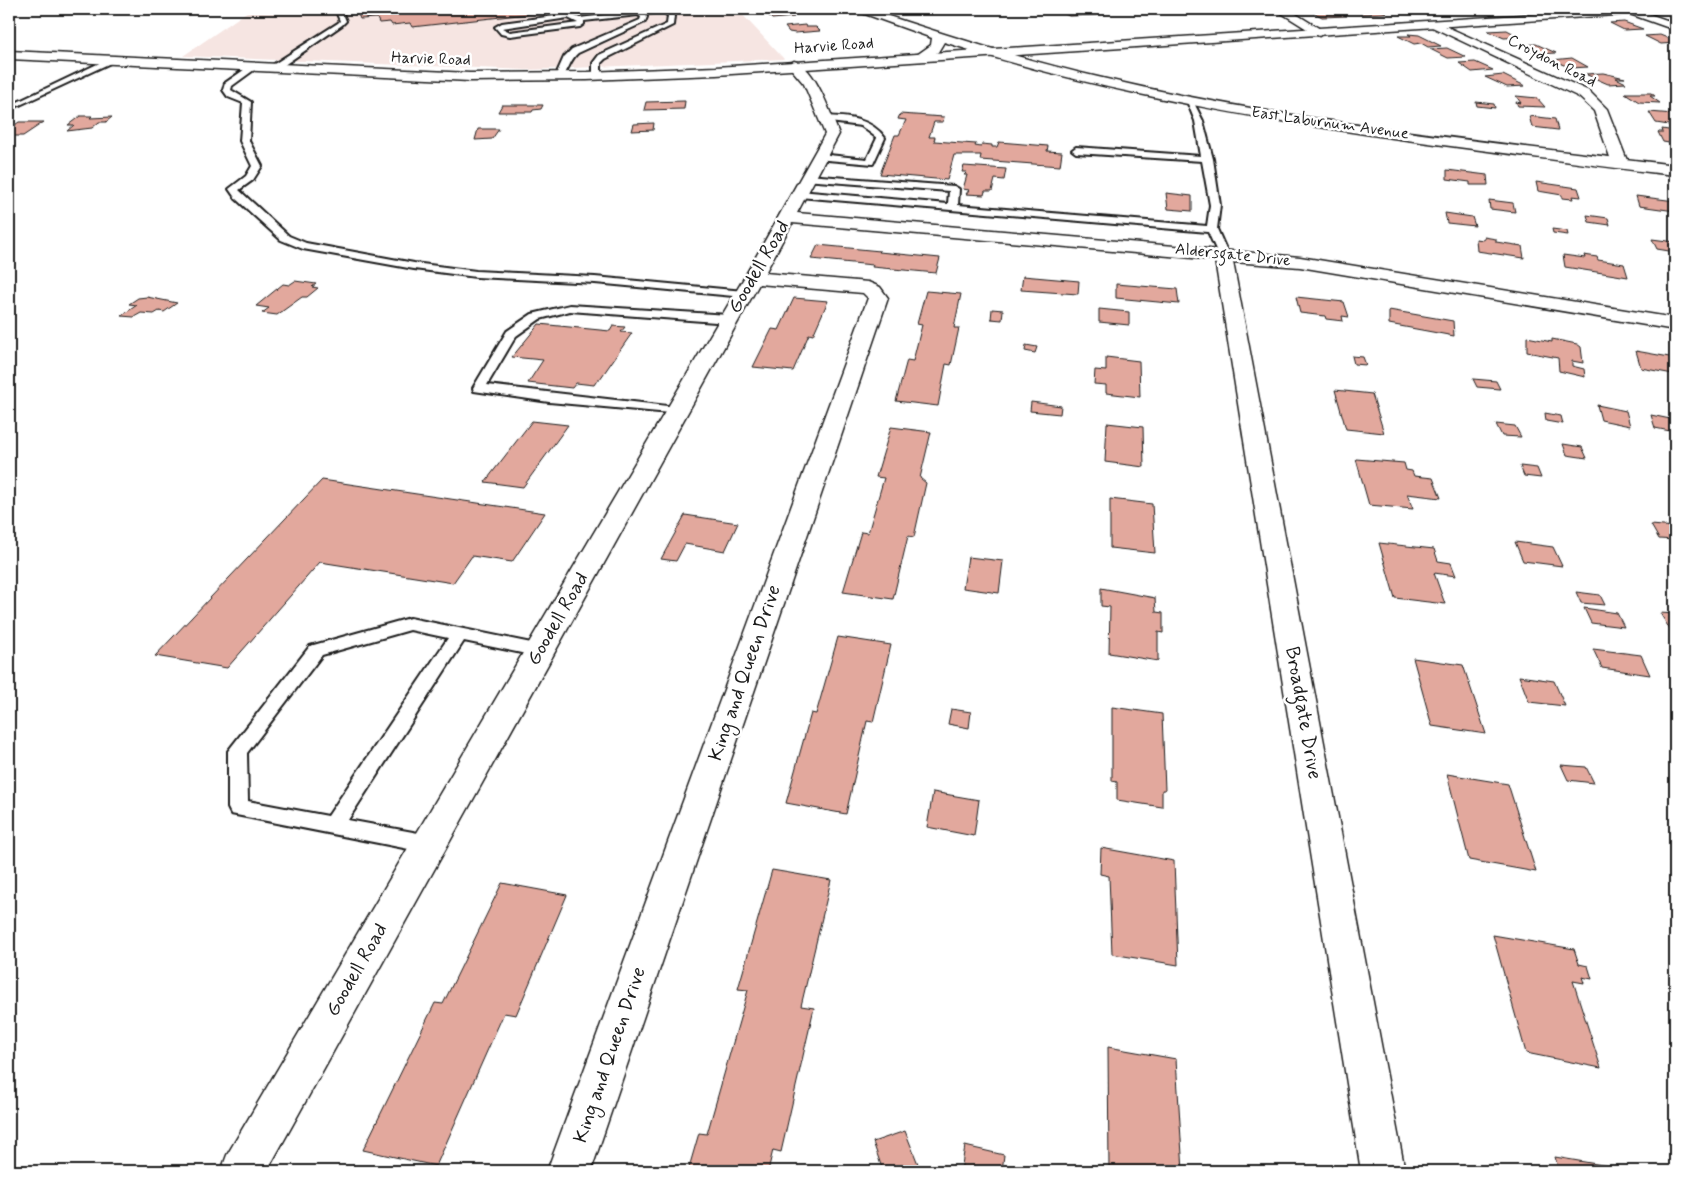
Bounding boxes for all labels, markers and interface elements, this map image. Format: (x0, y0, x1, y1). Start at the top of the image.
street label: Croydon Road (1504, 30, 1600, 92)
street label: Harvie Road (794, 33, 874, 59)
street label: Harvie Road (391, 47, 471, 71)
street label: East Laburnum Avenue (1250, 102, 1410, 144)
street label: Goodell Road (722, 216, 796, 318)
street label: Aldersgate Drive (1174, 238, 1292, 273)
street label: Goodell Road (521, 568, 595, 670)
street label: King and Queen Drive (702, 581, 789, 765)
street label: Broadgate Drive (1276, 645, 1328, 782)
street label: Goodell Road (320, 919, 394, 1021)
street label: King and Queen Drive (567, 963, 654, 1147)

